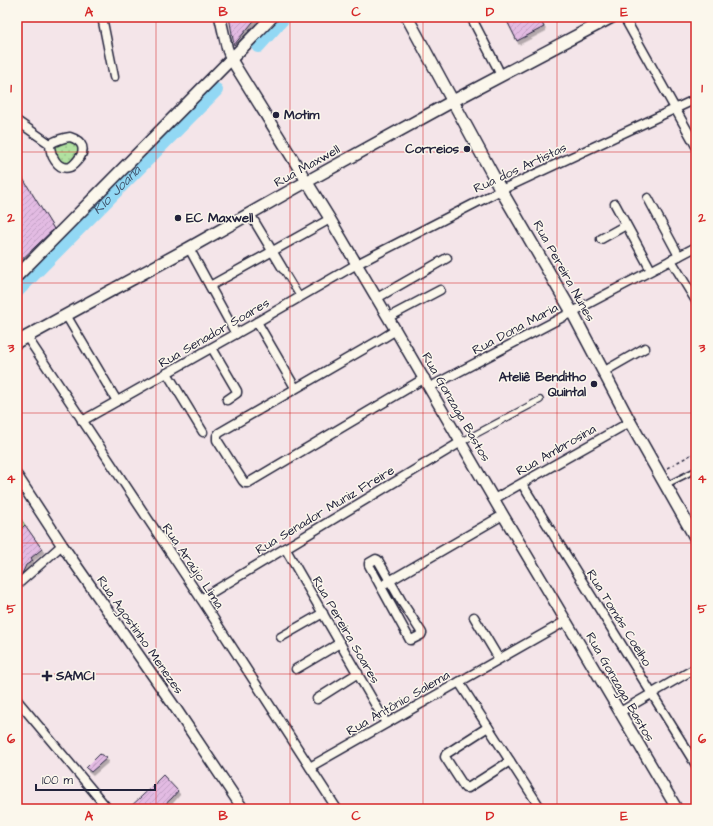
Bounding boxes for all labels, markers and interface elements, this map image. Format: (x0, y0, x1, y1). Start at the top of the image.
text: A (85, 3, 94, 21)
text: B (218, 3, 228, 21)
text: C (351, 3, 361, 21)
text: D (486, 3, 495, 21)
text: E (620, 3, 628, 21)
text: 1 (10, 79, 12, 97)
text: 1 (701, 79, 703, 97)
place label: Motim (284, 106, 320, 124)
marker: Motim (271, 110, 281, 120)
street label: Rua dos Artistas (470, 138, 570, 198)
street label: Rua Maxwell (271, 140, 343, 192)
place label: Correios (405, 140, 459, 158)
marker: Correios (462, 144, 472, 154)
water label: Rio Joana (88, 160, 146, 219)
text: 2 (6, 209, 15, 227)
place label: EC Maxwell (186, 209, 253, 227)
text: 2 (697, 209, 706, 227)
marker: EC Maxwell (173, 213, 183, 223)
street label: Rua Pereira Nunes (529, 217, 599, 325)
street label: Rua Senador Soares (155, 294, 273, 372)
street label: Rua Dona Maria (469, 299, 561, 359)
text: 3 (7, 339, 15, 357)
text: 3 (698, 339, 706, 357)
street label: Rua Gonzaga Bastos (416, 349, 495, 466)
place label: Ateliê Benditho Quintal (499, 368, 587, 401)
marker: Ateliê Benditho Quintal (589, 379, 599, 389)
street label: Rua Ambrosina (513, 420, 600, 480)
street label: Rua Senador Muniz Freire (252, 461, 398, 559)
text: 4 (7, 470, 16, 488)
text: 4 (698, 470, 707, 488)
street label: Rua Araújo Lima (158, 520, 228, 612)
street label: Rua Tomás Coelho (582, 566, 656, 670)
street label: Rua Agostinho Menezes (91, 572, 188, 699)
street label: Rua Pereira Soares (308, 573, 384, 687)
text: 5 (6, 600, 16, 618)
text: 5 (697, 600, 707, 618)
street label: Rua Gonzaga Bastos (580, 629, 659, 746)
street label: Rua Antônio Salema (343, 666, 453, 740)
place label: SAMCI (55, 667, 95, 685)
marker: SAMCI (41, 670, 53, 682)
text: 6 (7, 730, 16, 748)
text: 6 (698, 730, 707, 748)
scale bar (36, 766, 155, 792)
text: 100 m (42, 772, 73, 789)
text: A (85, 807, 94, 825)
text: B (218, 807, 228, 825)
text: C (351, 807, 361, 825)
text: D (486, 807, 495, 825)
text: E (620, 807, 628, 825)

